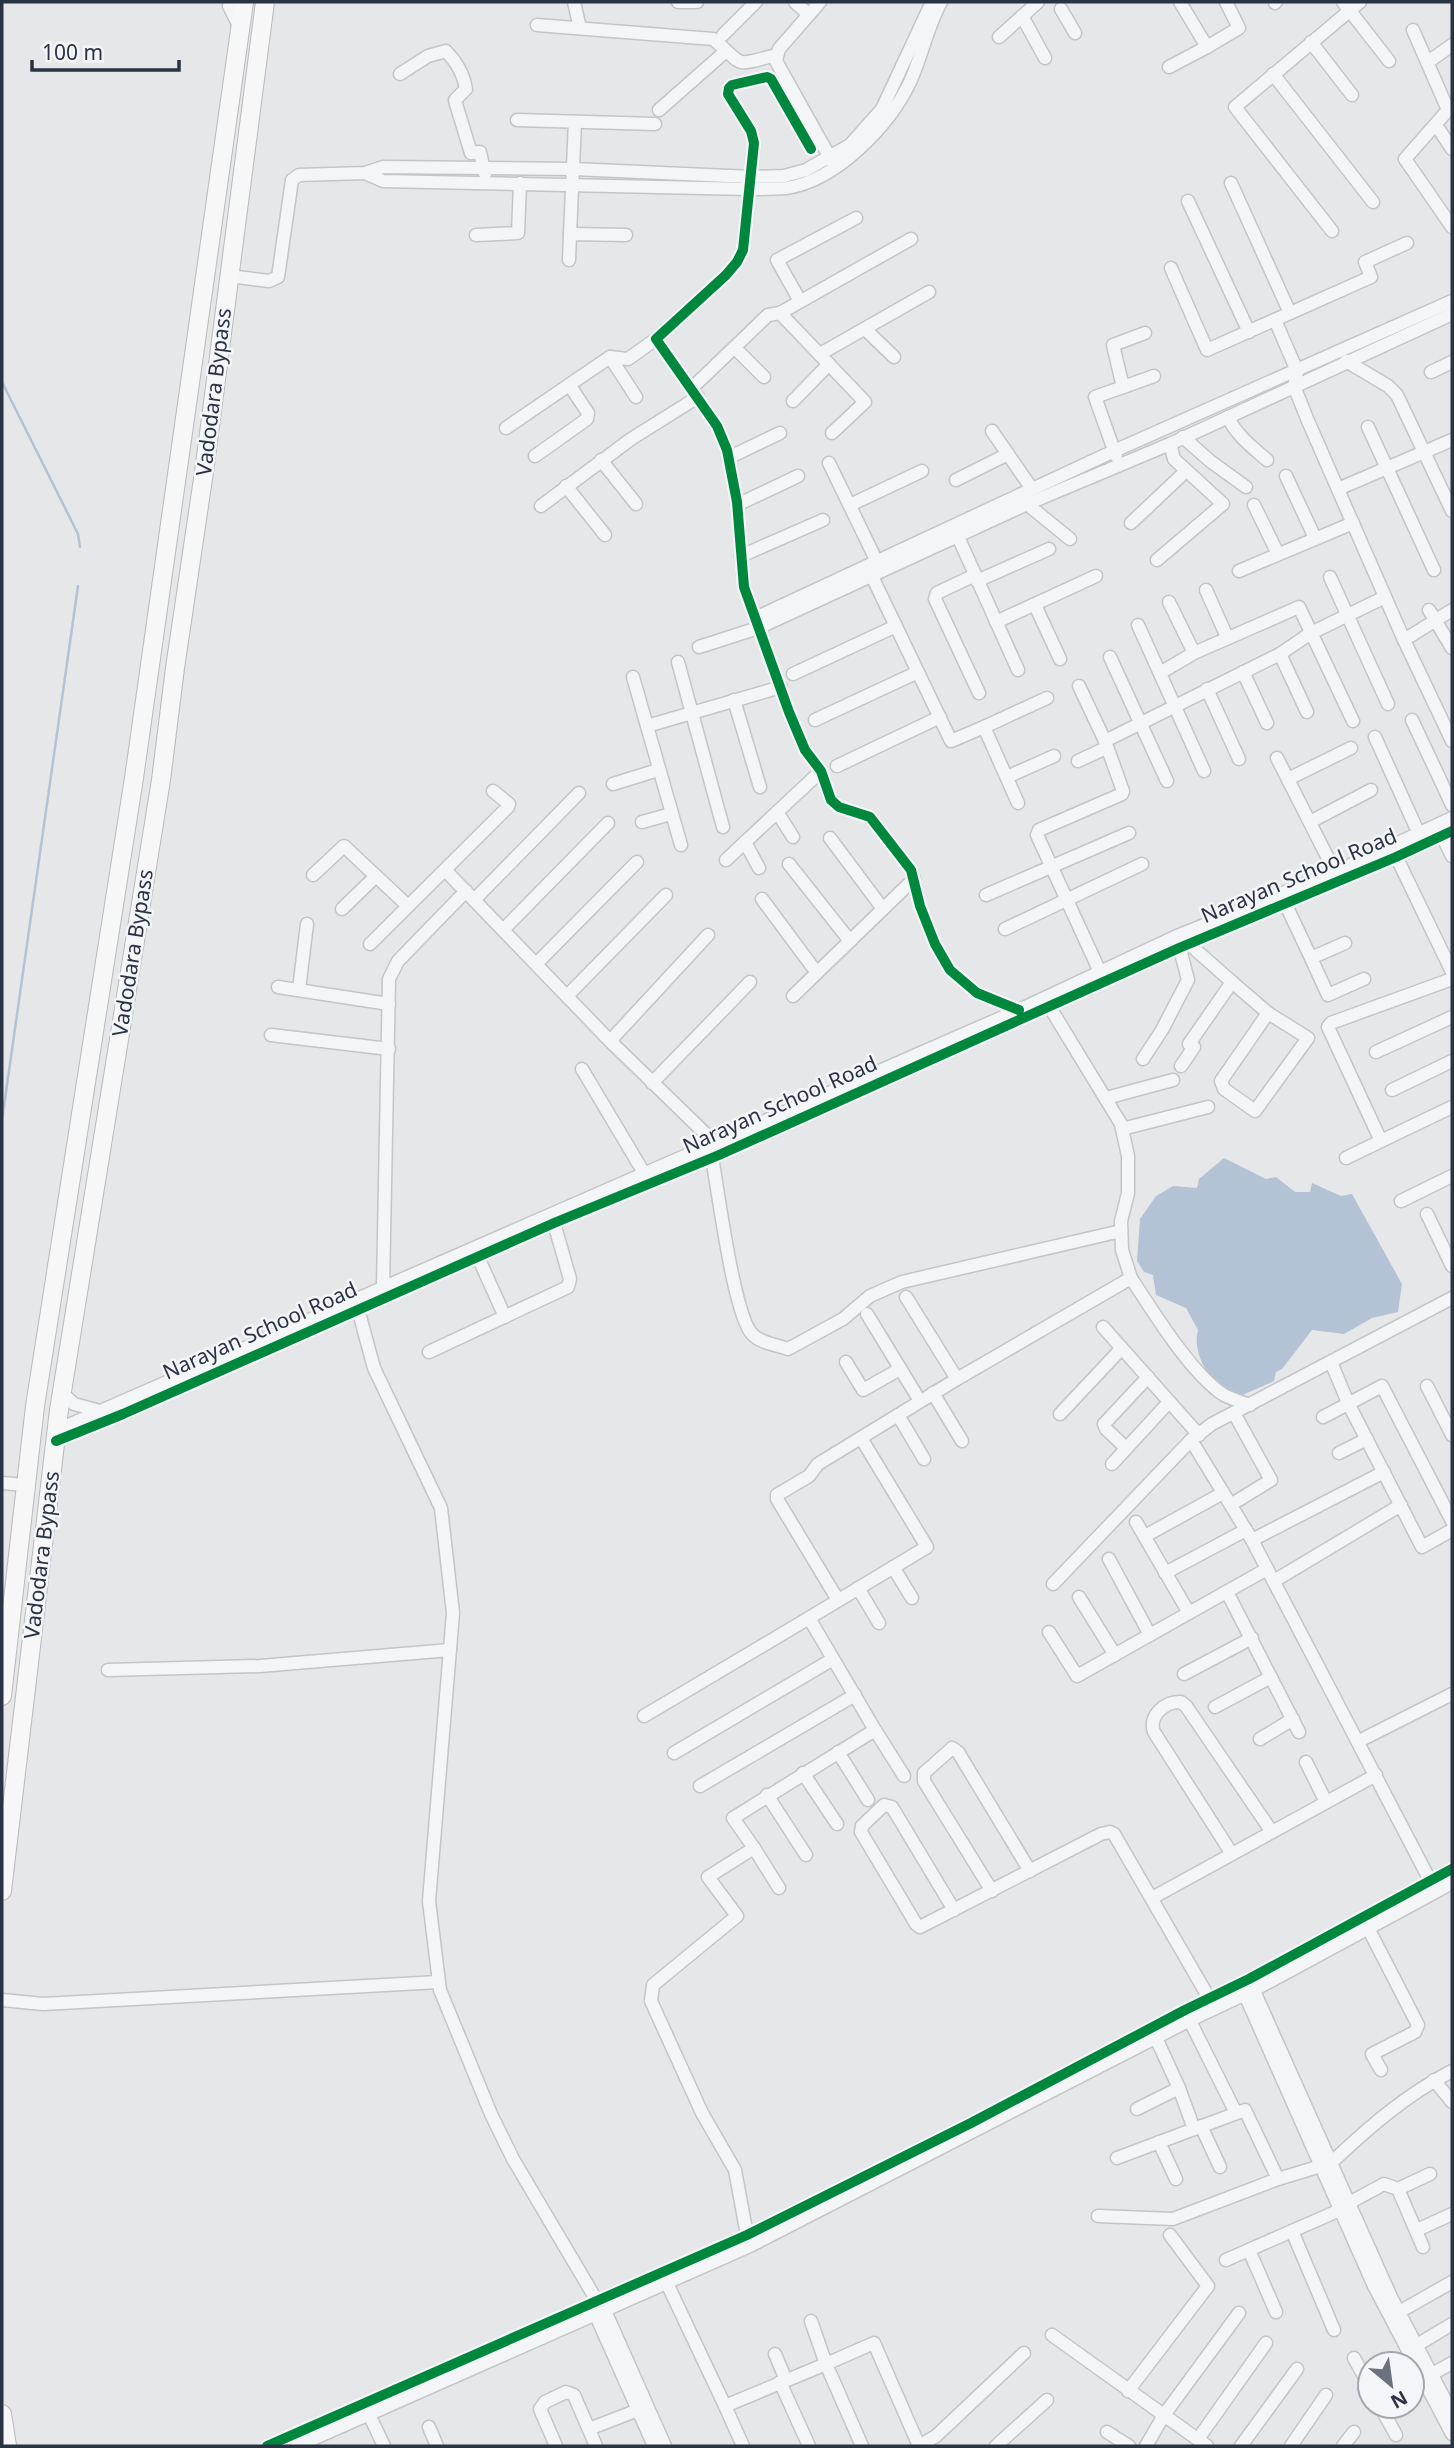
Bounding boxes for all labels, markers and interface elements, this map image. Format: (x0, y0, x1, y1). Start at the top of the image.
scale bar (32, 28, 178, 72)
text: 100 m (42, 38, 103, 66)
street label: Vadodara Bypass (189, 306, 237, 477)
street label: Narayan School Road (1196, 821, 1401, 929)
street label: Vadodara Bypass (105, 867, 159, 1038)
street label: Narayan School Road (678, 1049, 881, 1160)
street label: Narayan School Road (158, 1275, 361, 1386)
street label: Vadodara Bypass (17, 1469, 65, 1640)
north arrow (1356, 2350, 1426, 2420)
text: N (1386, 2385, 1412, 2415)

